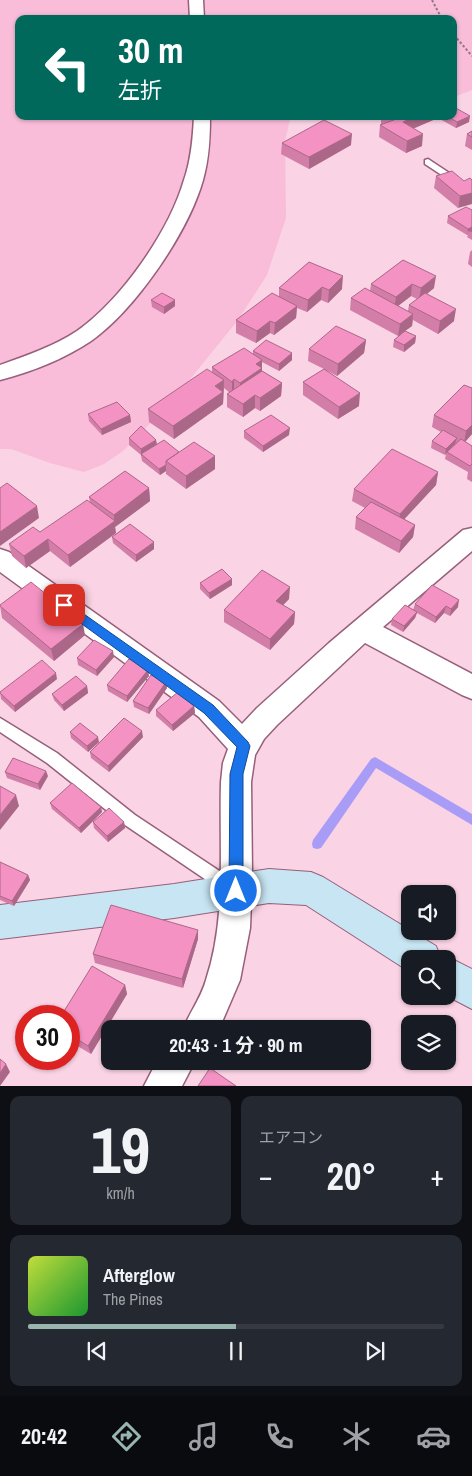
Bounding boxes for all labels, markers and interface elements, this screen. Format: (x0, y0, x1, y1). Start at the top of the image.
text: 30 m (118, 27, 183, 74)
icon: left (35, 35, 100, 100)
text: 左折 (118, 75, 162, 105)
pin (43, 584, 85, 626)
icon: arrive (50, 591, 78, 619)
position arrow (209, 864, 261, 916)
map controls (401, 885, 456, 1070)
button: sound (401, 885, 456, 940)
button: search (401, 950, 456, 1005)
speed limit sign: 30 (15, 1005, 80, 1070)
button: layers (401, 1015, 456, 1070)
text: 20:43 · 1 分 · 90 m (169, 1032, 303, 1058)
text: 19 (91, 1106, 150, 1193)
text: エアコン (259, 1126, 323, 1148)
text: 20° (327, 1151, 376, 1202)
text: − (259, 1157, 272, 1195)
text: + (431, 1157, 444, 1195)
text: km/h (106, 1182, 135, 1204)
text: Afterglow (103, 1262, 175, 1288)
text: The Pines (103, 1288, 163, 1310)
icon: previous (83, 1337, 111, 1365)
icon: pause (222, 1337, 250, 1365)
icon: next (361, 1337, 389, 1365)
icon: directions (109, 1419, 144, 1454)
icon: music (186, 1419, 221, 1454)
icon: phone (262, 1419, 297, 1454)
icon: climate (339, 1419, 374, 1454)
icon: car (416, 1419, 451, 1454)
text: 20:42 (21, 1421, 67, 1451)

